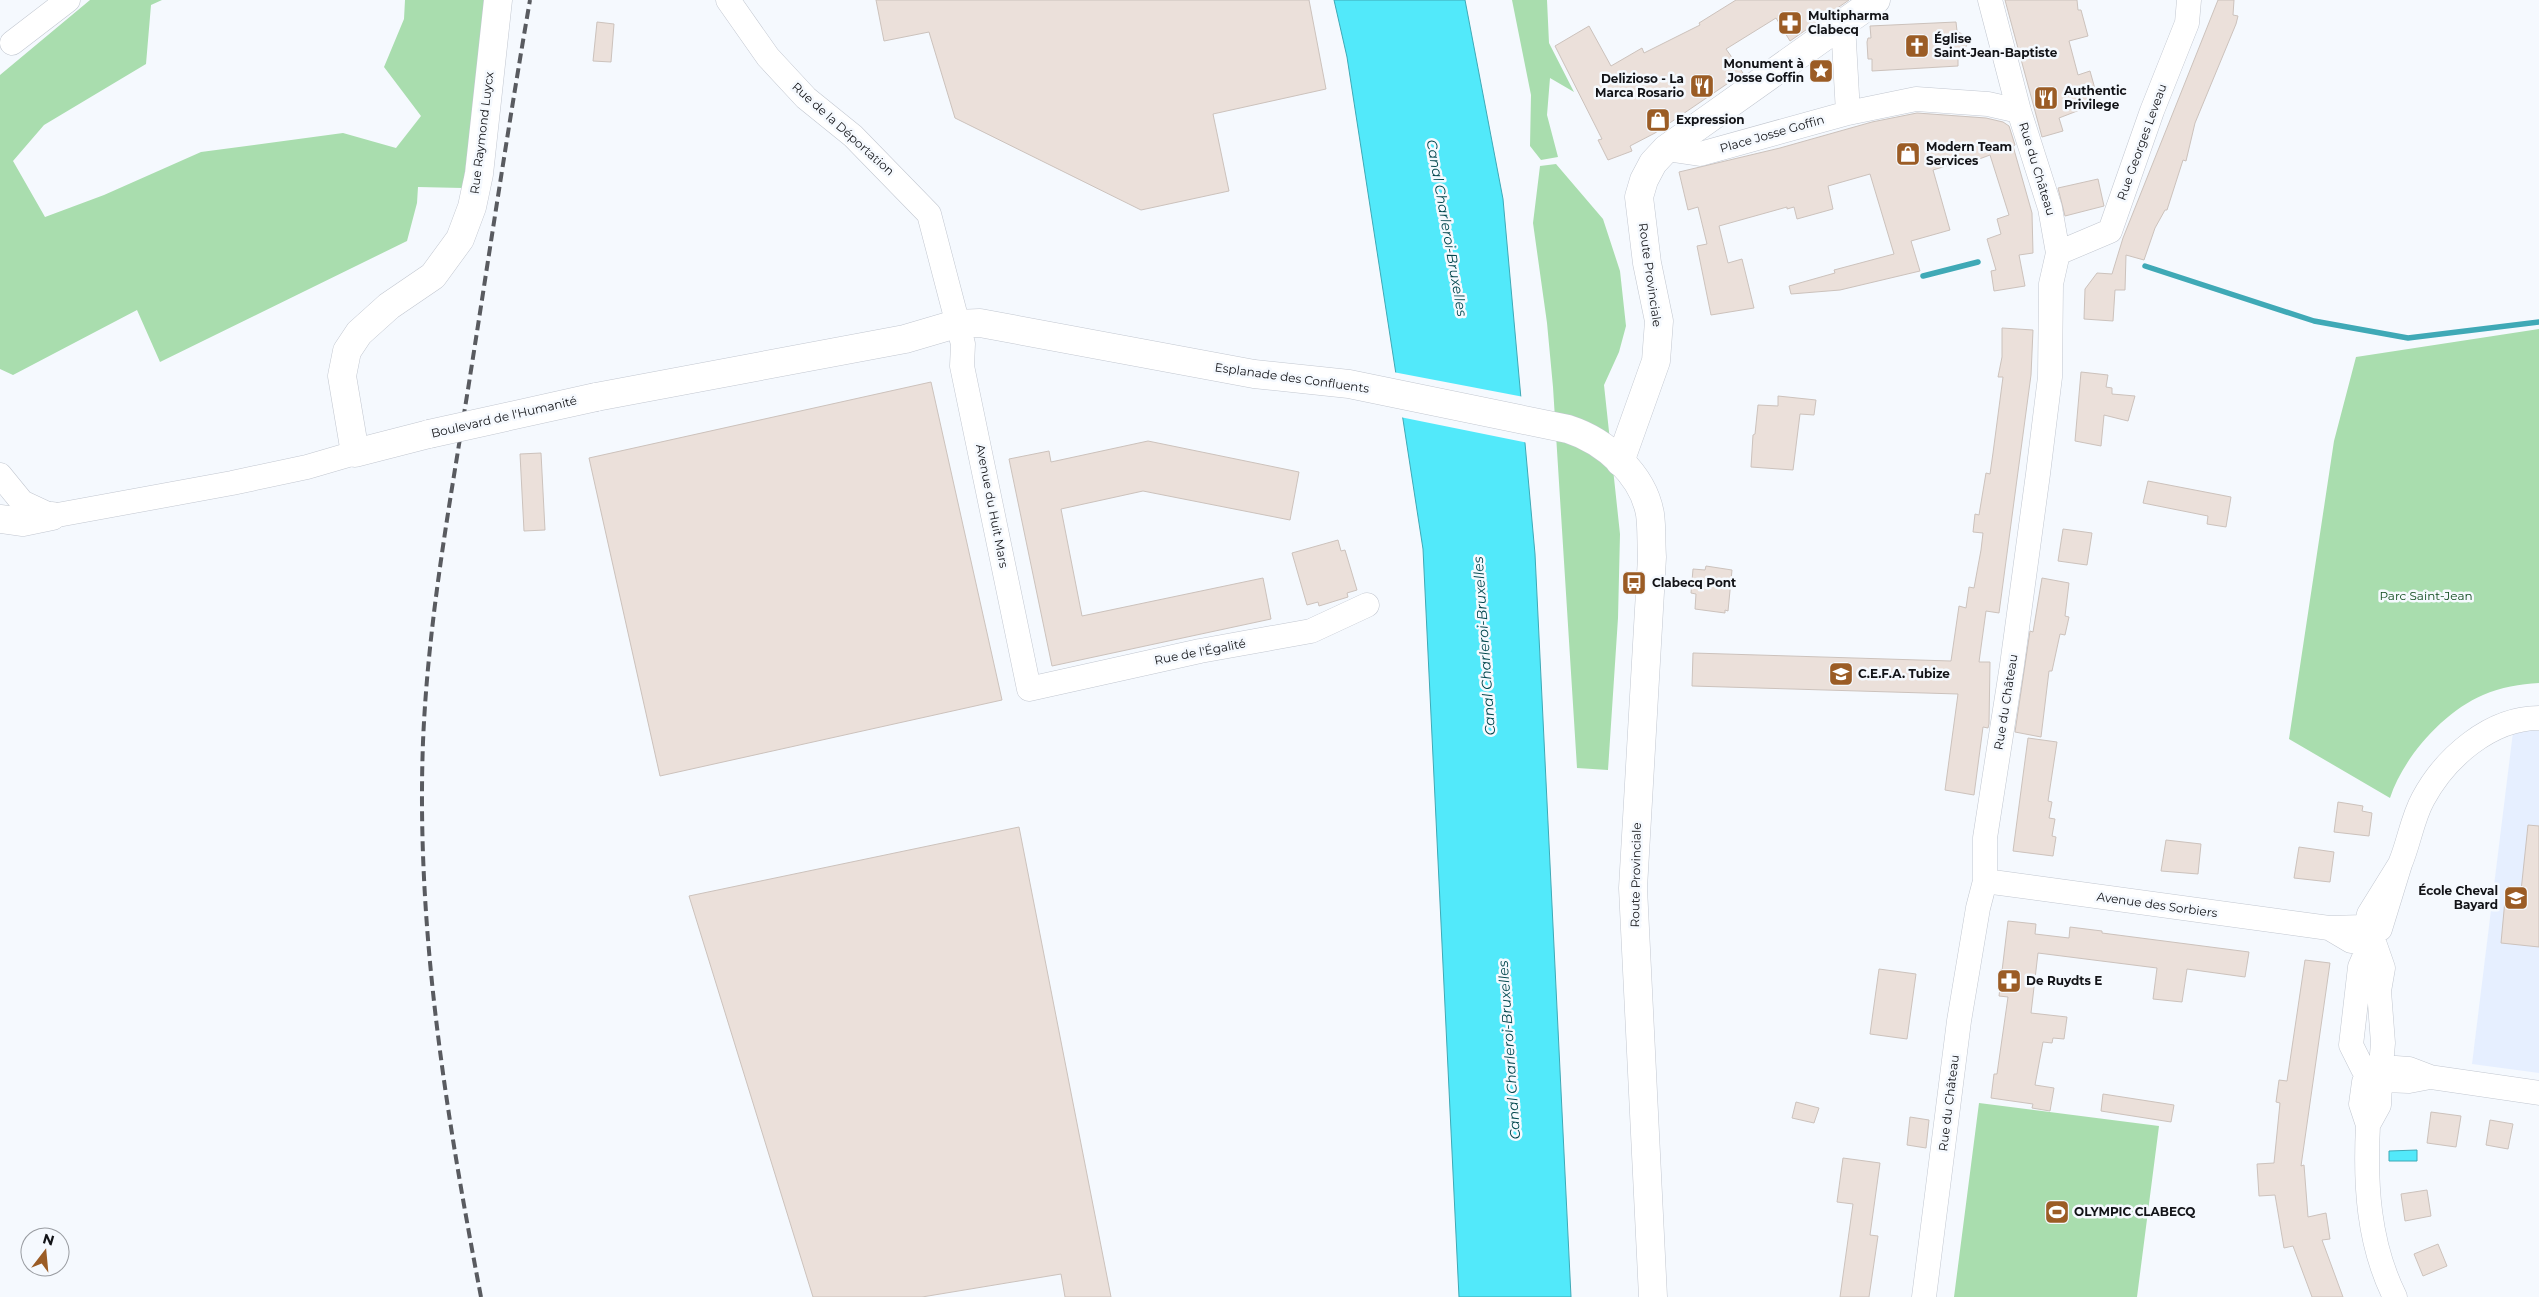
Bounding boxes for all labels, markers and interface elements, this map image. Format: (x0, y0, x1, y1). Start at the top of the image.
place label: Multipharma Clabecq (1808, 8, 1889, 37)
pharmacy icon: Multipharma Clabecq (1777, 10, 1803, 36)
place label: Église Saint-Jean-Baptiste (1934, 31, 2058, 60)
church icon: Église Saint-Jean-Baptiste (1904, 33, 1930, 59)
place label: Monument à Josse Goffin (1724, 56, 1804, 85)
place icon: Monument à Josse Goffin (1808, 58, 1834, 84)
street label: Rue Raymond Luycx (467, 70, 497, 195)
place label: Delizioso - La Marca Rosario (1595, 71, 1684, 100)
restaurant icon: Delizioso - La Marca Rosario (1689, 73, 1715, 99)
street label: Rue de la Déportation (789, 79, 898, 178)
street label: Rue Georges Leveau (2113, 81, 2170, 202)
place label: Authentic Privilege (2063, 83, 2127, 112)
restaurant icon: Authentic Privilege (2033, 85, 2059, 111)
shop icon: Expression (1645, 107, 1671, 133)
street label: Place Josse Goffin (1718, 111, 1826, 156)
place label: Expression (1676, 112, 1745, 127)
street label: Rue du Château (2016, 120, 2059, 217)
water label: Canal Charleroi-Bruxelles (1423, 138, 1471, 318)
place label: Modern Team Services (1926, 139, 2012, 168)
shop icon: Modern Team Services (1895, 141, 1921, 167)
street label: Route Provinciale (1636, 222, 1665, 328)
street label: Esplanade des Confluents (1214, 359, 1370, 396)
street label: Boulevard de l'Humanité (429, 392, 578, 441)
street label: Avenue du Huit Mars (973, 443, 1012, 569)
water label: Canal Charleroi-Bruxelles (1469, 556, 1499, 736)
bus stop icon: Clabecq Pont (1621, 570, 1647, 596)
place label: Clabecq Pont (1652, 575, 1737, 590)
park label: Parc Saint-Jean (2379, 588, 2473, 603)
street label: Rue de l'Égalité (1153, 635, 1247, 668)
street label: Rue du Château (1991, 653, 2021, 751)
school or university icon: C.E.F.A. Tubize (1828, 661, 1854, 687)
place label: C.E.F.A. Tubize (1858, 666, 1950, 681)
street label: Route Provinciale (1627, 822, 1644, 928)
place label: École Cheval Bayard (2418, 883, 2498, 912)
school or university icon: École Cheval Bayard (2503, 885, 2529, 911)
street label: Avenue des Sorbiers (2096, 889, 2219, 920)
water label: Canal Charleroi-Bruxelles (1494, 960, 1524, 1140)
pharmacy icon: De Ruydts E (1996, 968, 2022, 994)
place label: De Ruydts E (2026, 973, 2102, 988)
street label: Rue du Château (1935, 1054, 1962, 1152)
sports icon: OLYMPIC CLABECQ (2044, 1199, 2070, 1225)
place label: OLYMPIC CLABECQ (2074, 1204, 2196, 1219)
north arrow (20, 1227, 70, 1277)
text: N (41, 1229, 57, 1250)

